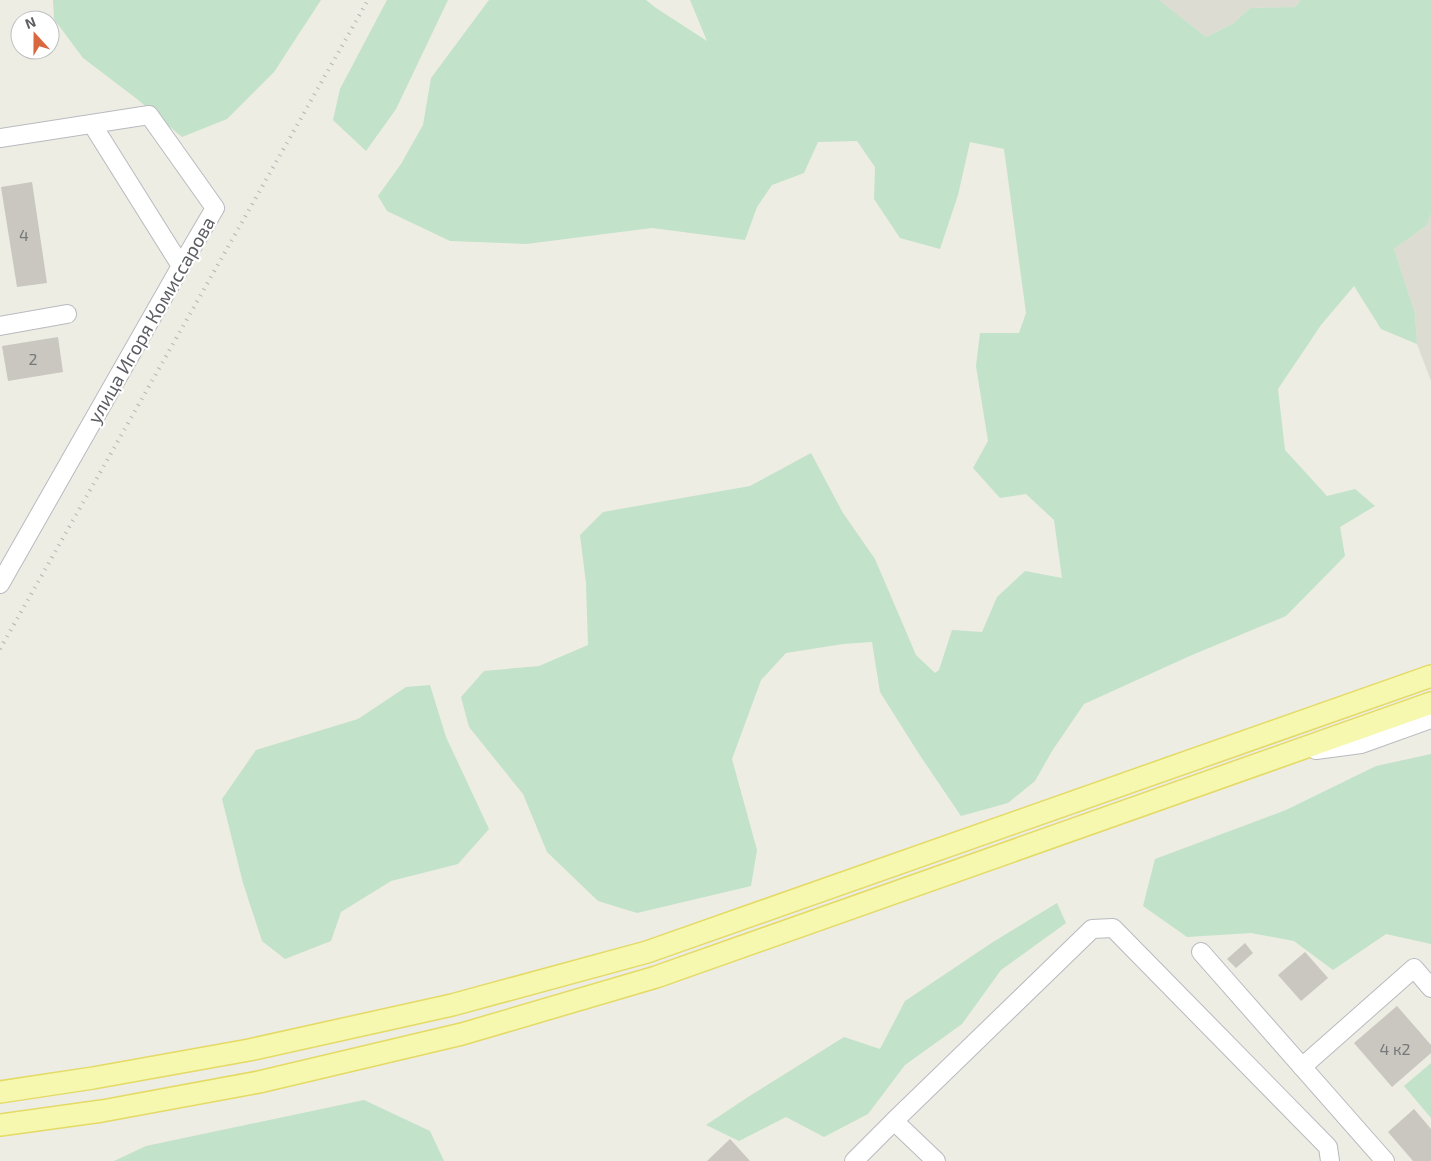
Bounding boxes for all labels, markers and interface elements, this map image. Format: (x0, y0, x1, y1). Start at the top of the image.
north arrow (10, 10, 60, 60)
text: N (22, 13, 38, 32)
street label: улица Игоря Комиссарова (82, 212, 220, 428)
house number: 4 (19, 225, 29, 244)
house number: 2 (29, 349, 38, 368)
house number: 4 к2 (1380, 1039, 1410, 1058)

